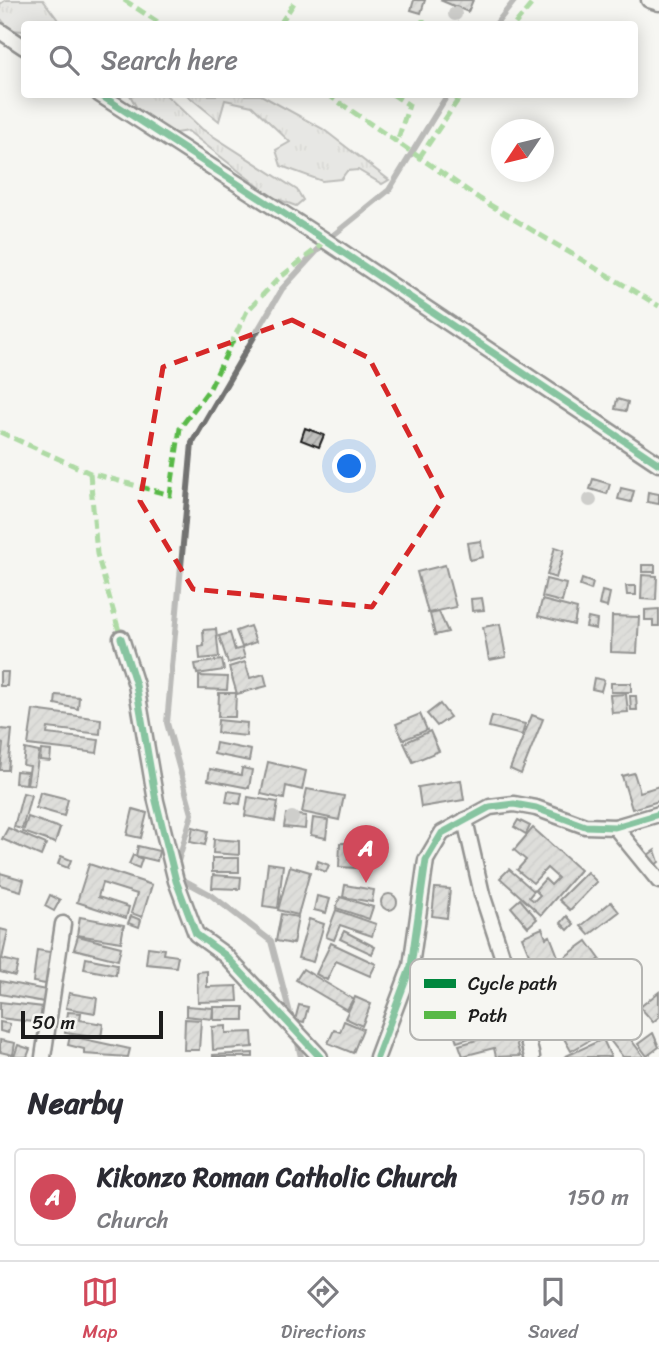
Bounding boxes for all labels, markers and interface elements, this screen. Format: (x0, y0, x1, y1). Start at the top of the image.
search box (21, 21, 638, 98)
text: Search here (101, 37, 238, 83)
icon: search (45, 41, 83, 79)
north arrow (491, 119, 554, 182)
your location (332, 449, 366, 483)
pin: A (343, 825, 389, 883)
legend (410, 959, 642, 1040)
text: Cycle path (468, 967, 557, 1000)
text: Path (468, 999, 507, 1032)
text: 50 m (32, 1006, 75, 1039)
scale bar (21, 1008, 163, 1040)
text: Nearby (28, 1076, 123, 1130)
text: Kikonzo Roman Catholic Church (97, 1154, 458, 1200)
text: A (45, 1177, 61, 1218)
text: 150 m (567, 1177, 629, 1218)
text: Church (97, 1200, 169, 1241)
tab: Map (81, 1273, 119, 1348)
tab: Directions (281, 1273, 366, 1348)
tab: Saved (528, 1273, 578, 1348)

